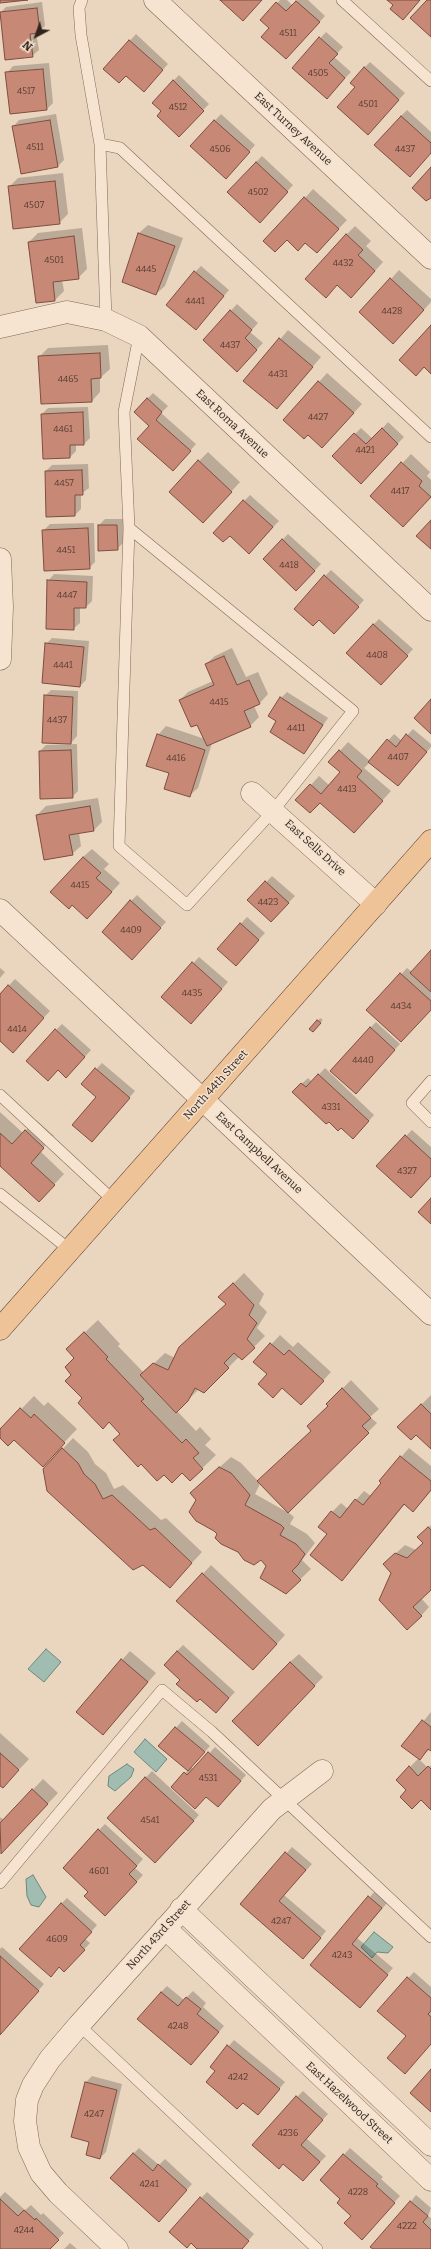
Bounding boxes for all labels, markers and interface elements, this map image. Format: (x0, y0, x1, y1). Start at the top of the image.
north arrow (16, 16, 56, 56)
house number: 4511 (279, 28, 297, 38)
text: N (20, 38, 35, 53)
house number: 4505 (308, 68, 328, 78)
house number: 4517 (17, 86, 35, 96)
street label: East Turney Avenue (251, 90, 335, 168)
house number: 4501 (358, 99, 378, 109)
house number: 4512 (169, 102, 187, 112)
house number: 4511 (26, 142, 44, 152)
house number: 4506 (209, 144, 231, 154)
house number: 4437 (395, 144, 415, 154)
house number: 4502 (248, 187, 268, 197)
house number: 4507 (24, 200, 44, 210)
house number: 4501 (44, 255, 64, 265)
house number: 4432 (333, 258, 353, 268)
house number: 4445 (136, 264, 156, 274)
house number: 4441 (185, 296, 205, 306)
house number: 4428 (382, 306, 402, 316)
house number: 4437 (220, 340, 240, 350)
house number: 4431 (268, 369, 288, 379)
house number: 4465 (58, 374, 78, 384)
street label: East Roma Avenue (193, 387, 271, 461)
house number: 4427 (308, 412, 328, 422)
house number: 4461 (53, 424, 73, 434)
house number: 4421 (355, 445, 375, 455)
house number: 4457 (54, 478, 74, 488)
house number: 4417 (391, 486, 409, 496)
house number: 4451 (57, 545, 75, 555)
house number: 4418 (279, 560, 299, 570)
house number: 4447 (57, 590, 77, 600)
house number: 4408 (366, 650, 388, 660)
house number: 4441 (53, 660, 73, 670)
house number: 4415 (209, 697, 229, 707)
house number: 4437 (47, 715, 67, 725)
house number: 4411 (287, 723, 305, 733)
house number: 4407 (388, 752, 408, 762)
house number: 4416 (166, 753, 186, 763)
house number: 4413 (337, 784, 357, 794)
street label: East Sells Drive (282, 817, 348, 879)
house number: 4415 (70, 880, 90, 890)
house number: 4423 (258, 897, 278, 907)
house number: 4409 (120, 925, 142, 935)
house number: 4435 (182, 988, 202, 998)
house number: 4434 (391, 1001, 411, 1011)
house number: 4414 (7, 1024, 27, 1034)
street label: North 44th Street (181, 1047, 251, 1123)
house number: 4440 (352, 1055, 374, 1065)
house number: 4331 (321, 1102, 341, 1112)
street label: East Campbell Avenue (213, 1109, 305, 1197)
house number: 4327 (397, 1166, 417, 1176)
house number: 4531 (199, 1773, 217, 1783)
house number: 4541 (141, 1815, 159, 1825)
house number: 4601 (89, 1866, 109, 1876)
street label: North 43rd Street (124, 1897, 194, 1973)
house number: 4247 (271, 1916, 291, 1926)
house number: 4609 (46, 1934, 68, 1944)
house number: 4243 (332, 1950, 352, 1960)
house number: 4248 (168, 2021, 188, 2031)
street label: East Hazelwood Street (303, 2059, 395, 2147)
house number: 4242 (228, 2072, 248, 2082)
house number: 4247 (84, 2109, 104, 2119)
house number: 4236 (278, 2128, 298, 2138)
house number: 4241 (139, 2179, 159, 2189)
house number: 4228 (348, 2187, 368, 2197)
house number: 4222 (397, 2221, 417, 2231)
house number: 4244 (14, 2225, 34, 2235)

